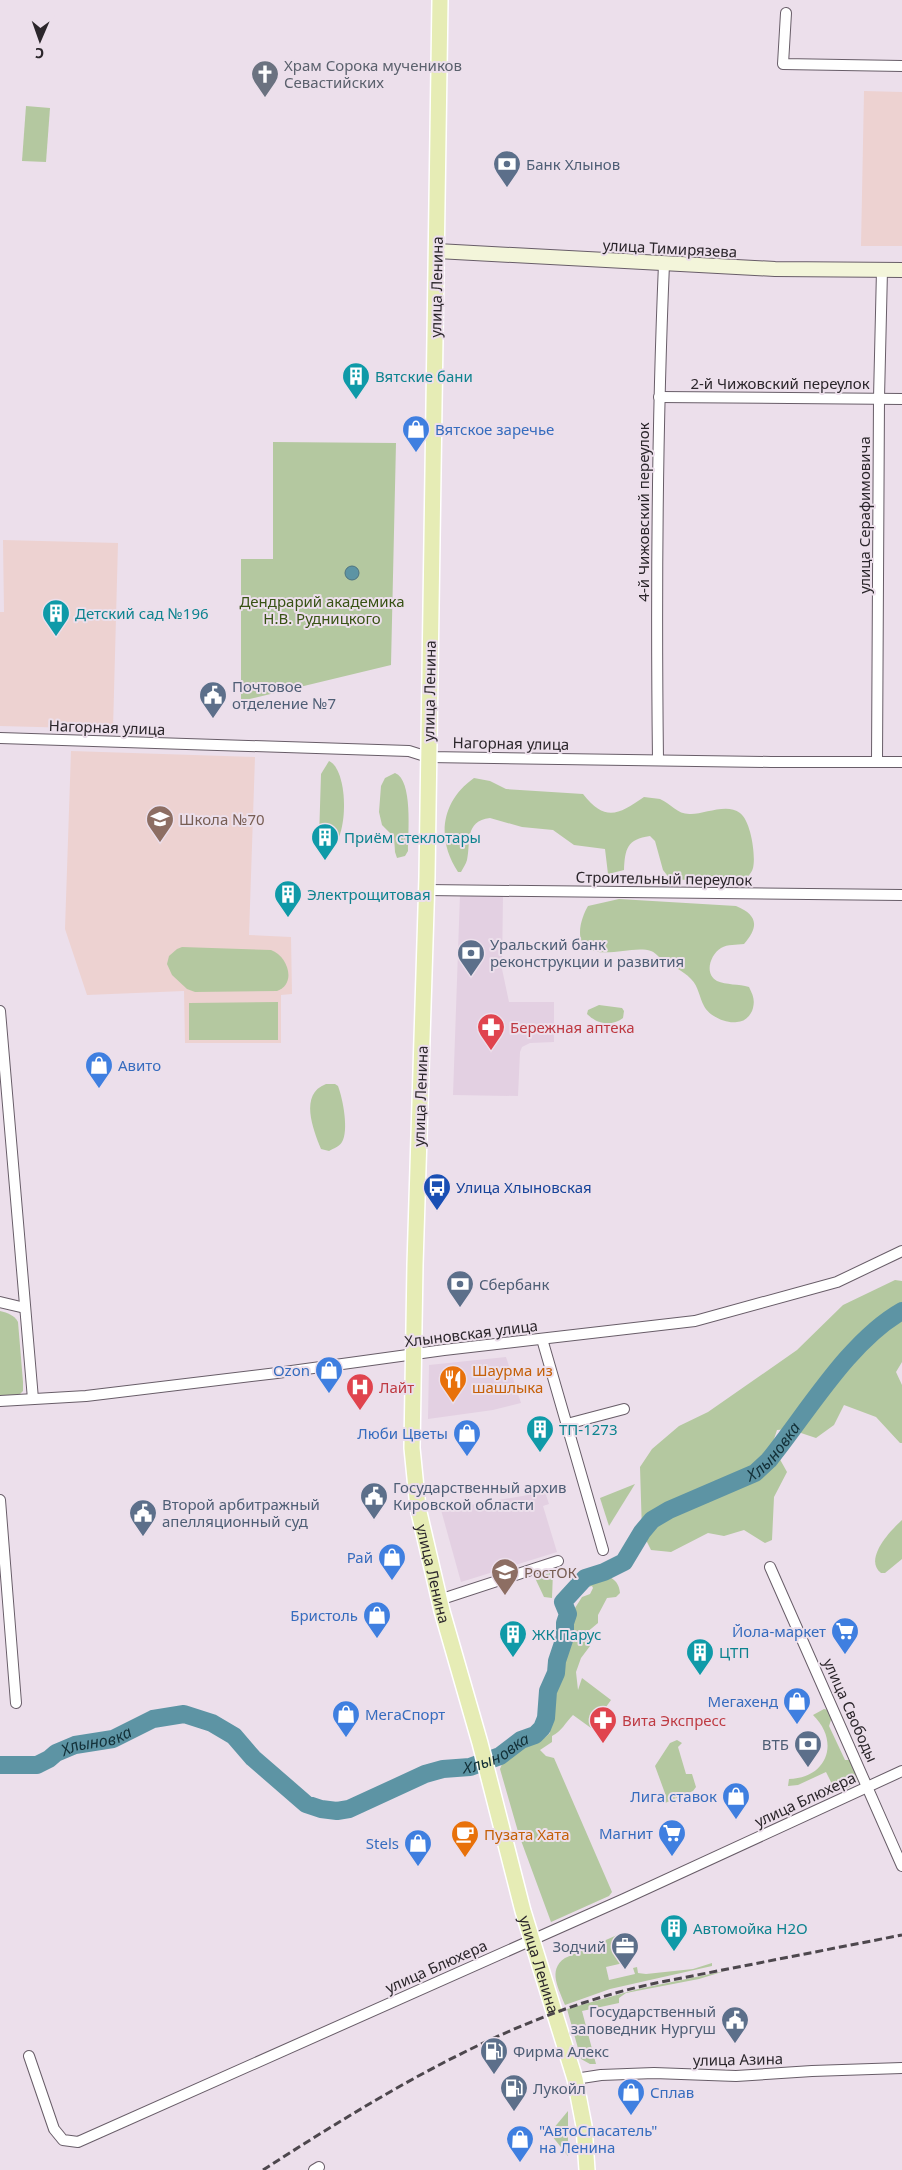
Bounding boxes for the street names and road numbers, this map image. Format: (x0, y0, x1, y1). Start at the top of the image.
street label: улица Тимирязева (602, 234, 738, 262)
street label: улица Ленина (425, 236, 447, 338)
street label: 2-й Чижовский переулок (690, 373, 870, 393)
street label: 4-й Чижовский переулок (633, 422, 653, 602)
street label: улица Серафимовича (854, 436, 874, 594)
street label: улица Ленина (418, 640, 440, 742)
street label: Нагорная улица (48, 715, 166, 739)
street label: Нагорная улица (453, 732, 569, 754)
street label: Строительный переулок (576, 866, 753, 890)
street label: улица Ленина (408, 1045, 432, 1147)
street label: Хлыновская улица (403, 1315, 539, 1351)
street label: улица Ленина (412, 1522, 455, 1626)
street label: улица Свободы (819, 1655, 883, 1765)
street label: улица Блюхера (751, 1767, 859, 1831)
street label: улица Ленина (515, 1913, 564, 2016)
street label: улица Блюхера (382, 1935, 490, 1997)
street label: улица Азина (693, 2048, 783, 2070)

